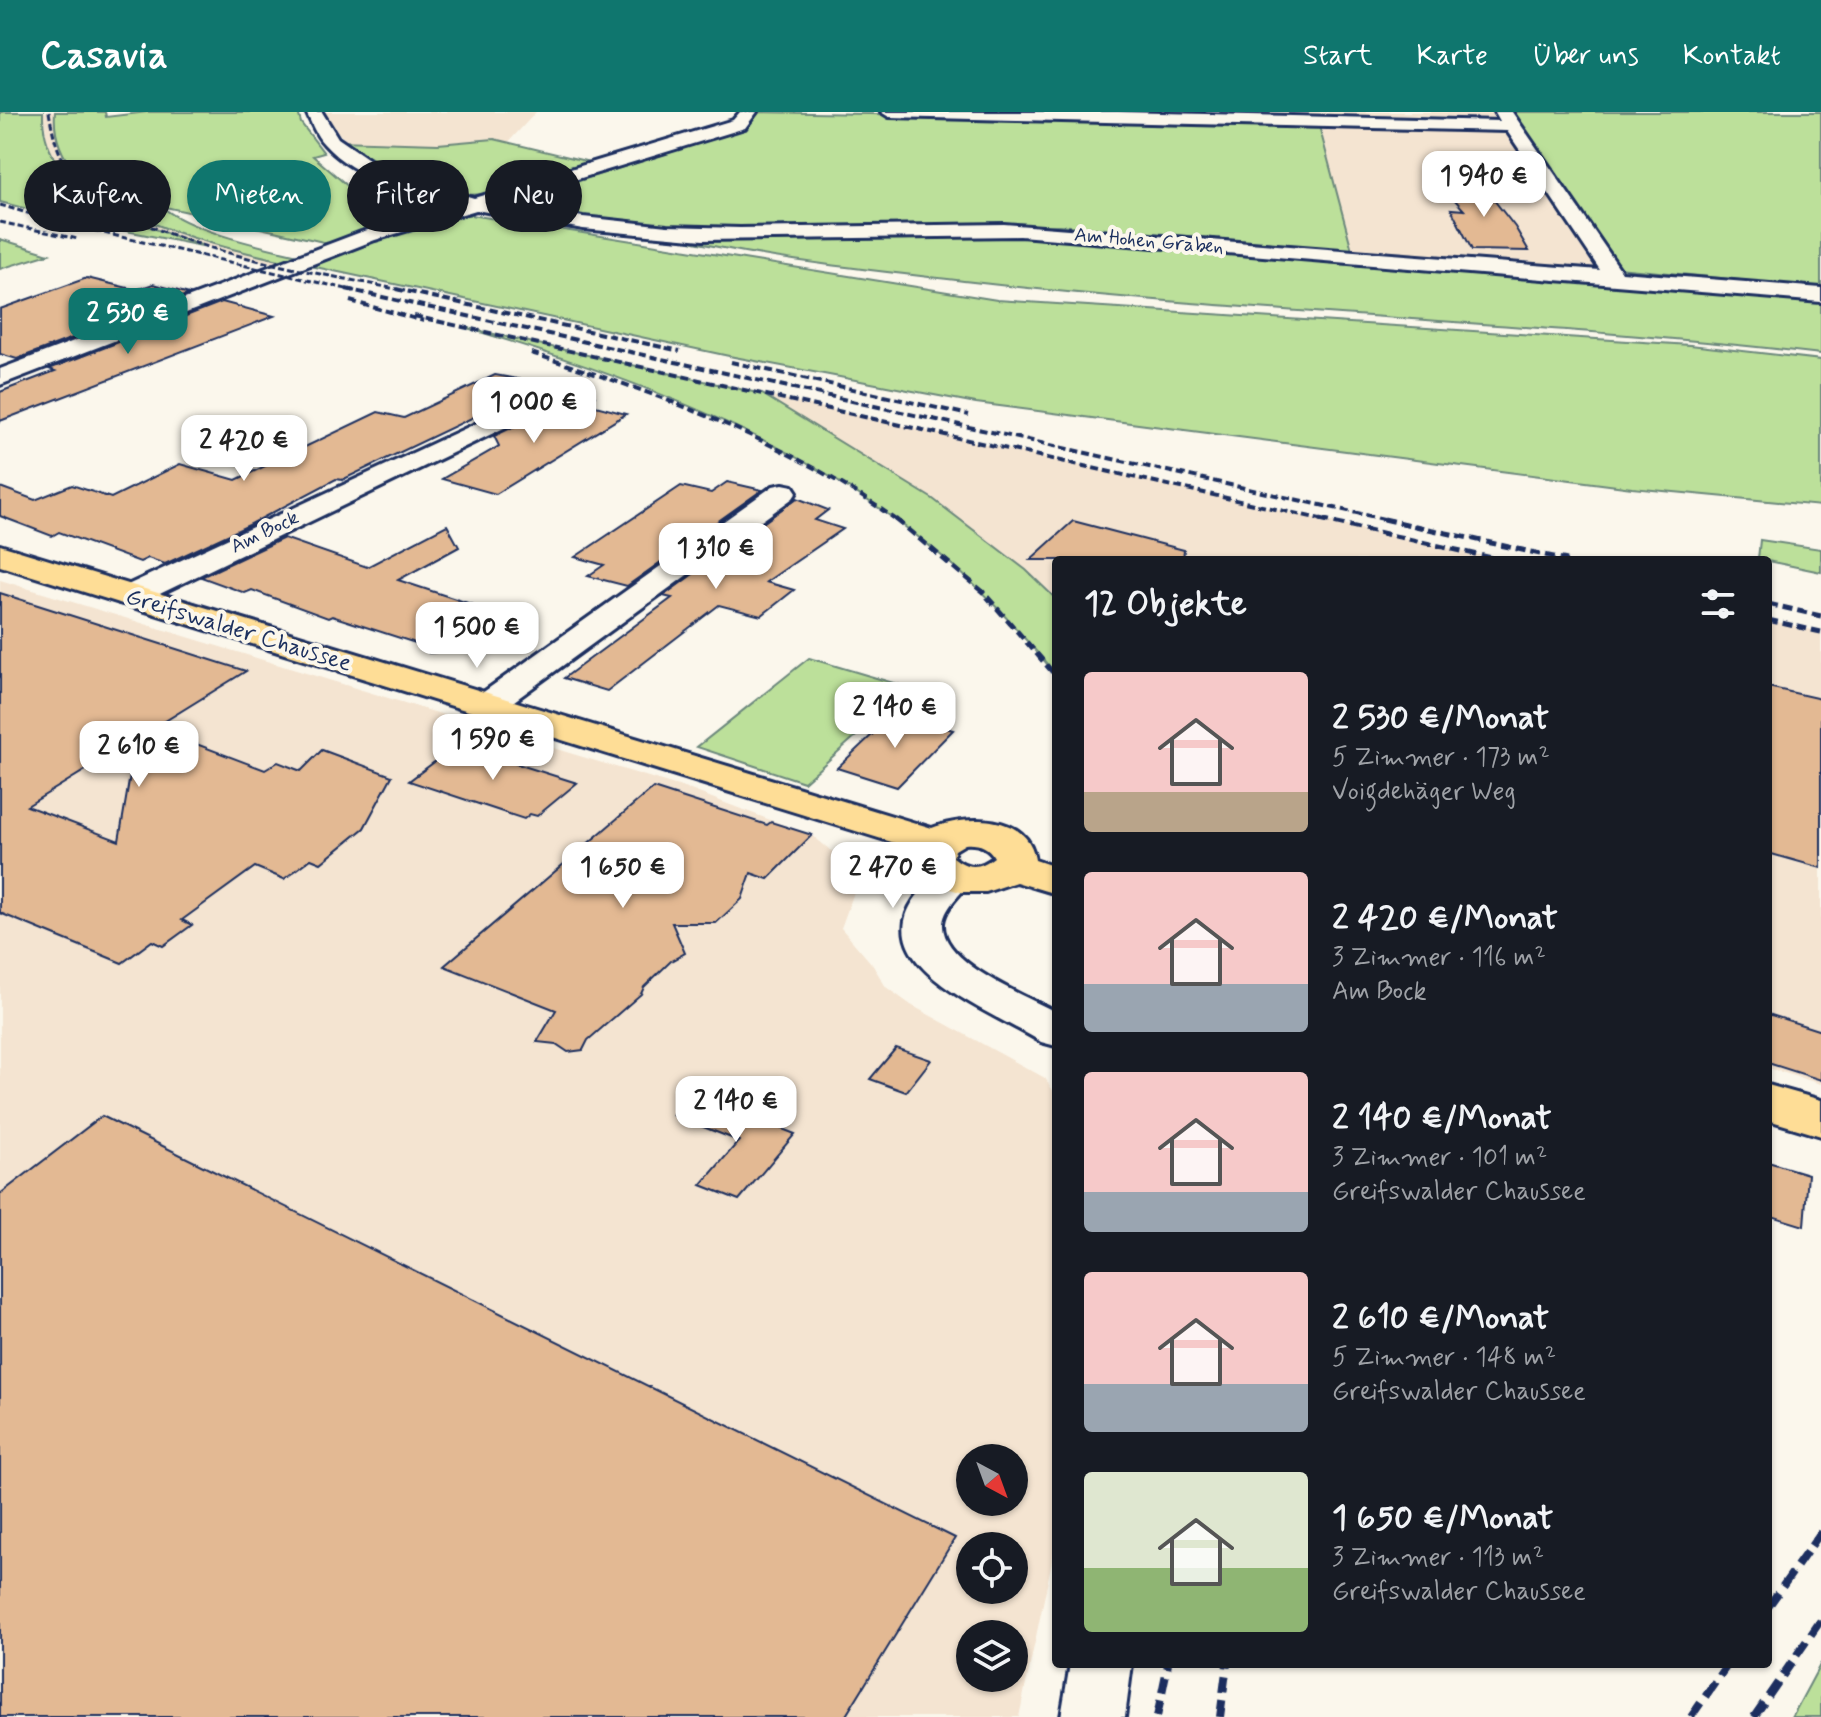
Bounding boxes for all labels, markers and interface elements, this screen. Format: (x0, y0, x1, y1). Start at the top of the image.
text: Casavia (40, 32, 168, 81)
text: Start (1303, 38, 1372, 75)
text: Karte (1416, 38, 1488, 75)
text: Über uns (1532, 38, 1639, 75)
text: Kontakt (1683, 38, 1781, 75)
pin: 1 940 € (1410, 151, 1558, 219)
chip: Kaufen (24, 160, 171, 232)
chip: Mieten (187, 160, 331, 232)
chip: Filter (347, 160, 469, 232)
chip: Neu (485, 160, 582, 232)
text: 1 940 € (1440, 160, 1528, 194)
street label: Am Hohen Graben (1073, 222, 1225, 261)
pin: 2 530 € (54, 288, 202, 356)
text: 2 530 € (87, 297, 169, 331)
pin: 1 000 € (460, 377, 608, 445)
text: 1 000 € (490, 386, 578, 420)
pin: 2 420 € (170, 415, 318, 483)
text: 2 420 € (199, 424, 289, 458)
street label: Am Bock (226, 504, 303, 560)
pin: 1 310 € (642, 523, 790, 591)
text: 1 310 € (677, 532, 755, 566)
street label: Greifswalder Chaussee (122, 581, 355, 680)
text: 12 Objekte (1084, 582, 1247, 627)
icon: filters (1696, 582, 1740, 626)
pin: 1 500 € (403, 602, 551, 670)
text: 1 500 € (434, 611, 520, 645)
pin: 2 140 € (821, 682, 969, 750)
text: 2 140 € (853, 691, 937, 725)
text: 2 530 €/Monat (1332, 696, 1549, 741)
icon: home (1148, 704, 1244, 800)
pin: 1 590 € (419, 714, 567, 782)
pin: 2 610 € (65, 721, 213, 789)
text: 1 590 € (451, 723, 535, 757)
text: 2 610 € (98, 730, 180, 764)
text: 5 Zimmer · 173 m² (1332, 741, 1550, 775)
text: Voigdehäger Weg (1332, 775, 1516, 809)
pin: 1 650 € (549, 842, 697, 910)
pin: 2 470 € (819, 842, 967, 910)
text: 1 650 € (580, 851, 666, 885)
text: 2 470 € (849, 851, 937, 885)
text: 2 420 €/Monat (1332, 896, 1558, 941)
icon: home (1148, 904, 1244, 1000)
text: 3 Zimmer · 116 m² (1332, 941, 1546, 975)
text: Am Bock (1332, 975, 1427, 1009)
pin: 2 140 € (662, 1076, 810, 1144)
text: 2 140 € (694, 1085, 778, 1119)
text: 2 140 €/Monat (1332, 1096, 1552, 1141)
icon: home (1148, 1104, 1244, 1200)
text: 3 Zimmer · 101 m² (1332, 1141, 1547, 1175)
text: Greifswalder Chaussee (1332, 1175, 1586, 1209)
text: 2 610 €/Monat (1332, 1296, 1549, 1341)
icon: home (1148, 1304, 1244, 1400)
text: 5 Zimmer · 148 m² (1332, 1341, 1556, 1375)
text: Greifswalder Chaussee (1332, 1375, 1586, 1409)
north arrow (956, 1444, 1028, 1516)
map controls (956, 1444, 1028, 1692)
text: 1 650 €/Monat (1332, 1496, 1553, 1541)
icon: home (1148, 1504, 1244, 1600)
button: locate (956, 1532, 1028, 1604)
text: 3 Zimmer · 113 m² (1332, 1541, 1544, 1575)
text: Greifswalder Chaussee (1332, 1575, 1586, 1609)
button: layers (956, 1620, 1028, 1692)

